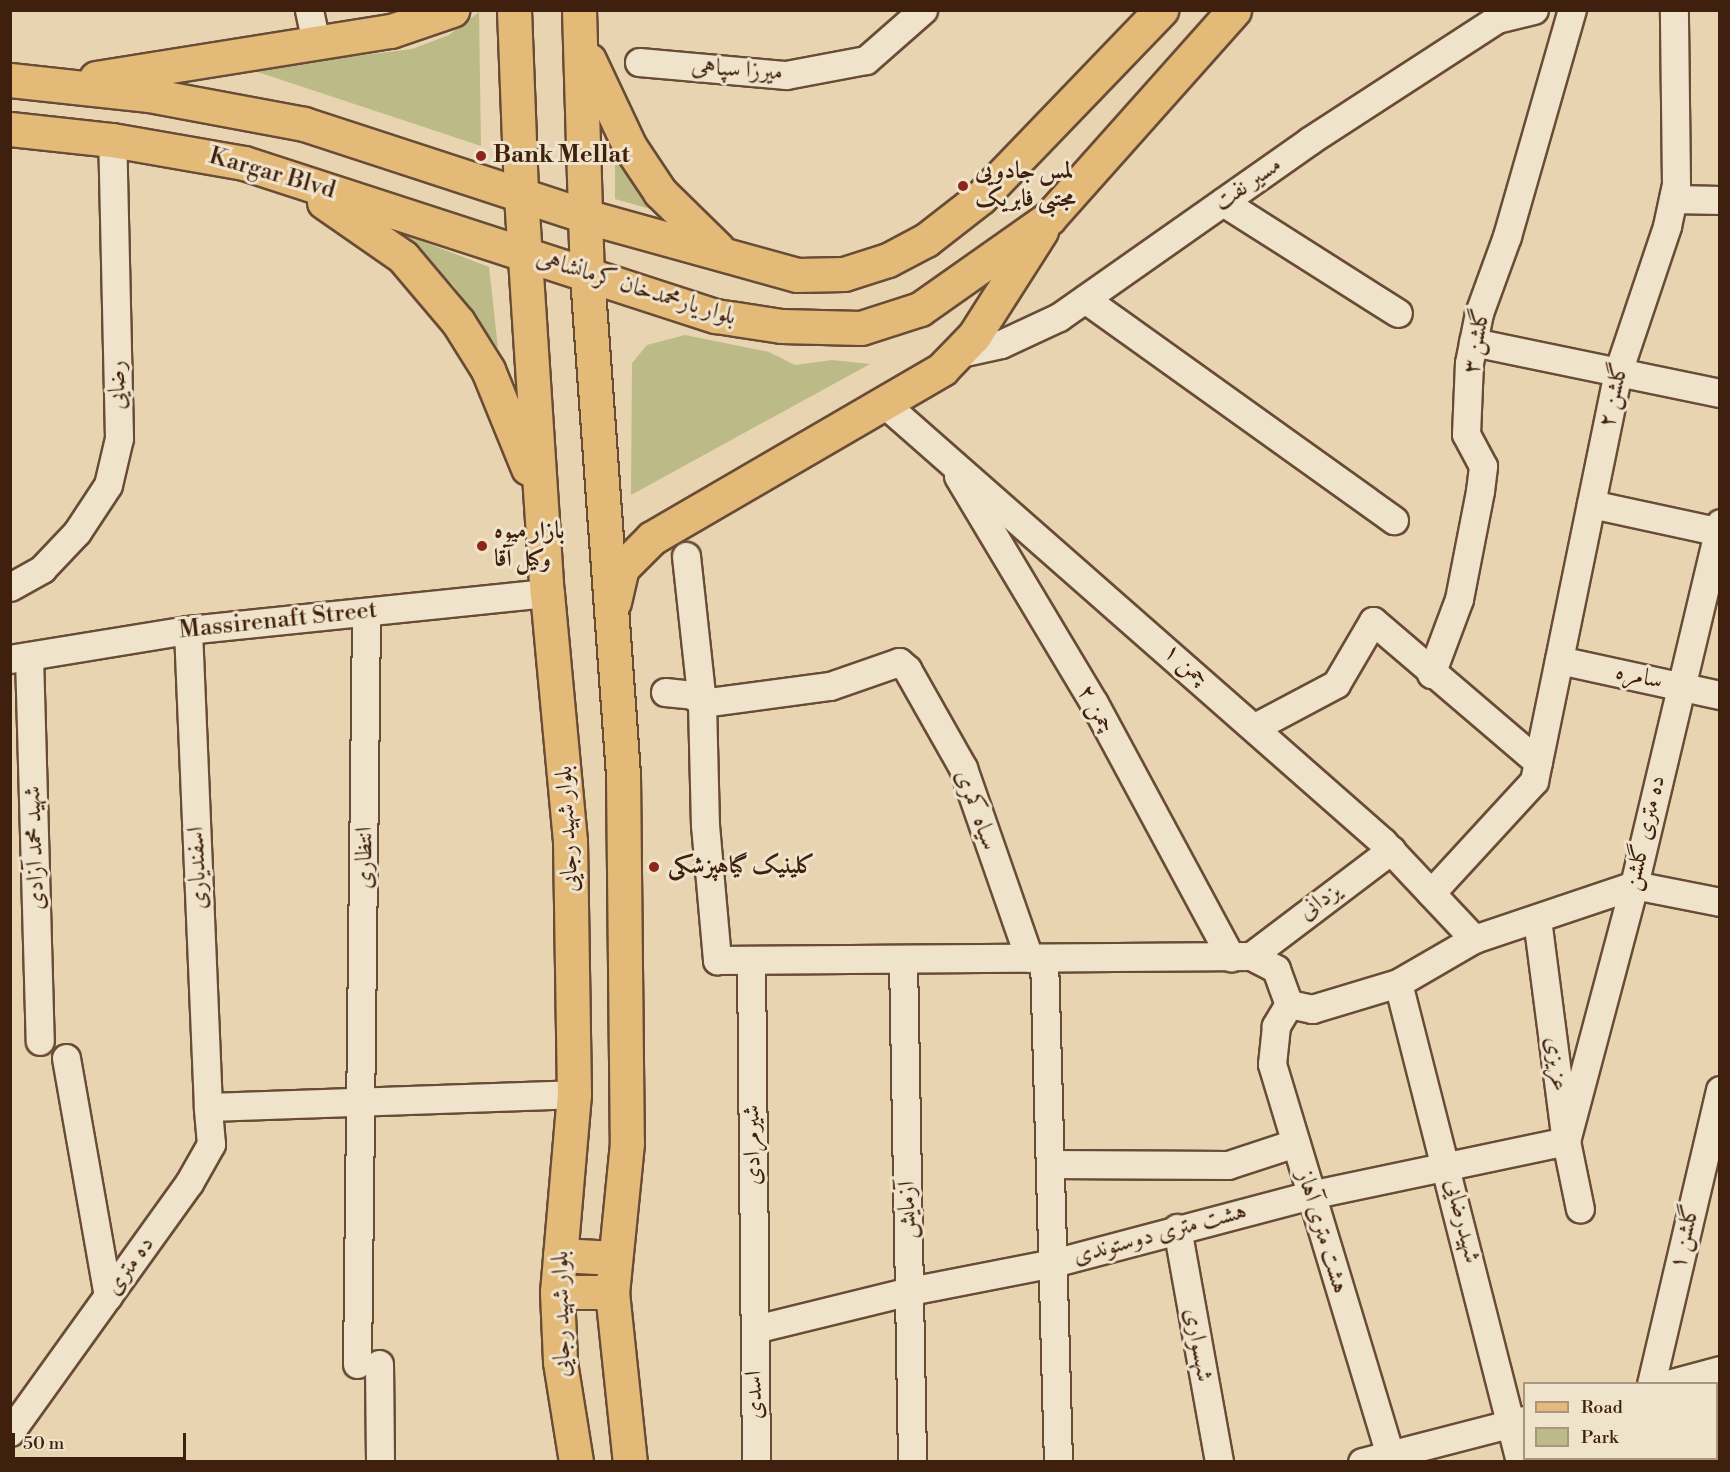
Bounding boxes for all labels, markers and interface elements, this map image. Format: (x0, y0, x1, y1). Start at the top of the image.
street label: میرزا سپاهی (690, 52, 784, 88)
street label: Kargar Blvd (206, 142, 338, 206)
place label: Bank Mellat (493, 142, 630, 170)
marker: Bank Mellat (474, 149, 488, 163)
street label: مسیر نفت (1209, 150, 1287, 218)
place label: لمس جادویی مجتبی فابریک (975, 158, 1075, 214)
marker: لمس جادویی مجتبی فابریک (956, 179, 970, 193)
street label: بلوار یارمحمدخان کرمانشاهی (533, 244, 739, 332)
street label: گلشن ۳ (1457, 306, 1497, 376)
street label: رضایی (103, 360, 133, 410)
street label: گلشن ۲ (1593, 360, 1635, 430)
place label: بازار میوه وکیل آقا (494, 518, 565, 574)
marker: بازار میوه وکیل آقا (475, 539, 489, 553)
street label: Massirenaft Street (177, 596, 379, 646)
street label: چمن ۱ (1157, 637, 1215, 693)
street label: سامره (1613, 658, 1665, 696)
street label: چمن ۲ (1071, 680, 1121, 738)
street label: بلوار شهید رجایی (550, 765, 586, 893)
street label: سیاه کمری (948, 766, 1004, 854)
street label: ده متری گلشن (1618, 773, 1672, 893)
street label: شهید محمد آزادی (18, 785, 52, 911)
street label: اسفندیاری (182, 826, 214, 910)
street label: انتظاری (351, 827, 379, 889)
place label: کلینیک گیاهپزشکی (668, 853, 815, 881)
marker: کلینیک گیاهپزشکی (645, 858, 663, 876)
street label: یزدانی (1293, 877, 1347, 927)
street label: عزیزی (1538, 1035, 1574, 1093)
street label: شیرمرادی (738, 1104, 768, 1186)
street label: هشت متری آهاز (1290, 1167, 1354, 1297)
street label: شهیدرضایی (1438, 1176, 1486, 1266)
street label: آزمایش (893, 1181, 923, 1239)
street label: هشت متری دوستوندی (1070, 1197, 1250, 1271)
street label: گلشن ۱ (1664, 1202, 1706, 1272)
street label: ده متری (99, 1231, 161, 1301)
street label: بلوار شهید رجایی (546, 1250, 578, 1378)
street label: شهسواری (1177, 1306, 1219, 1384)
street label: اسدی (740, 1371, 770, 1419)
legend (1523, 1382, 1718, 1460)
text: Road (1581, 1396, 1623, 1419)
scale bar (15, 1421, 189, 1459)
text: Park (1581, 1426, 1618, 1449)
text: 50 m (23, 1432, 64, 1455)

